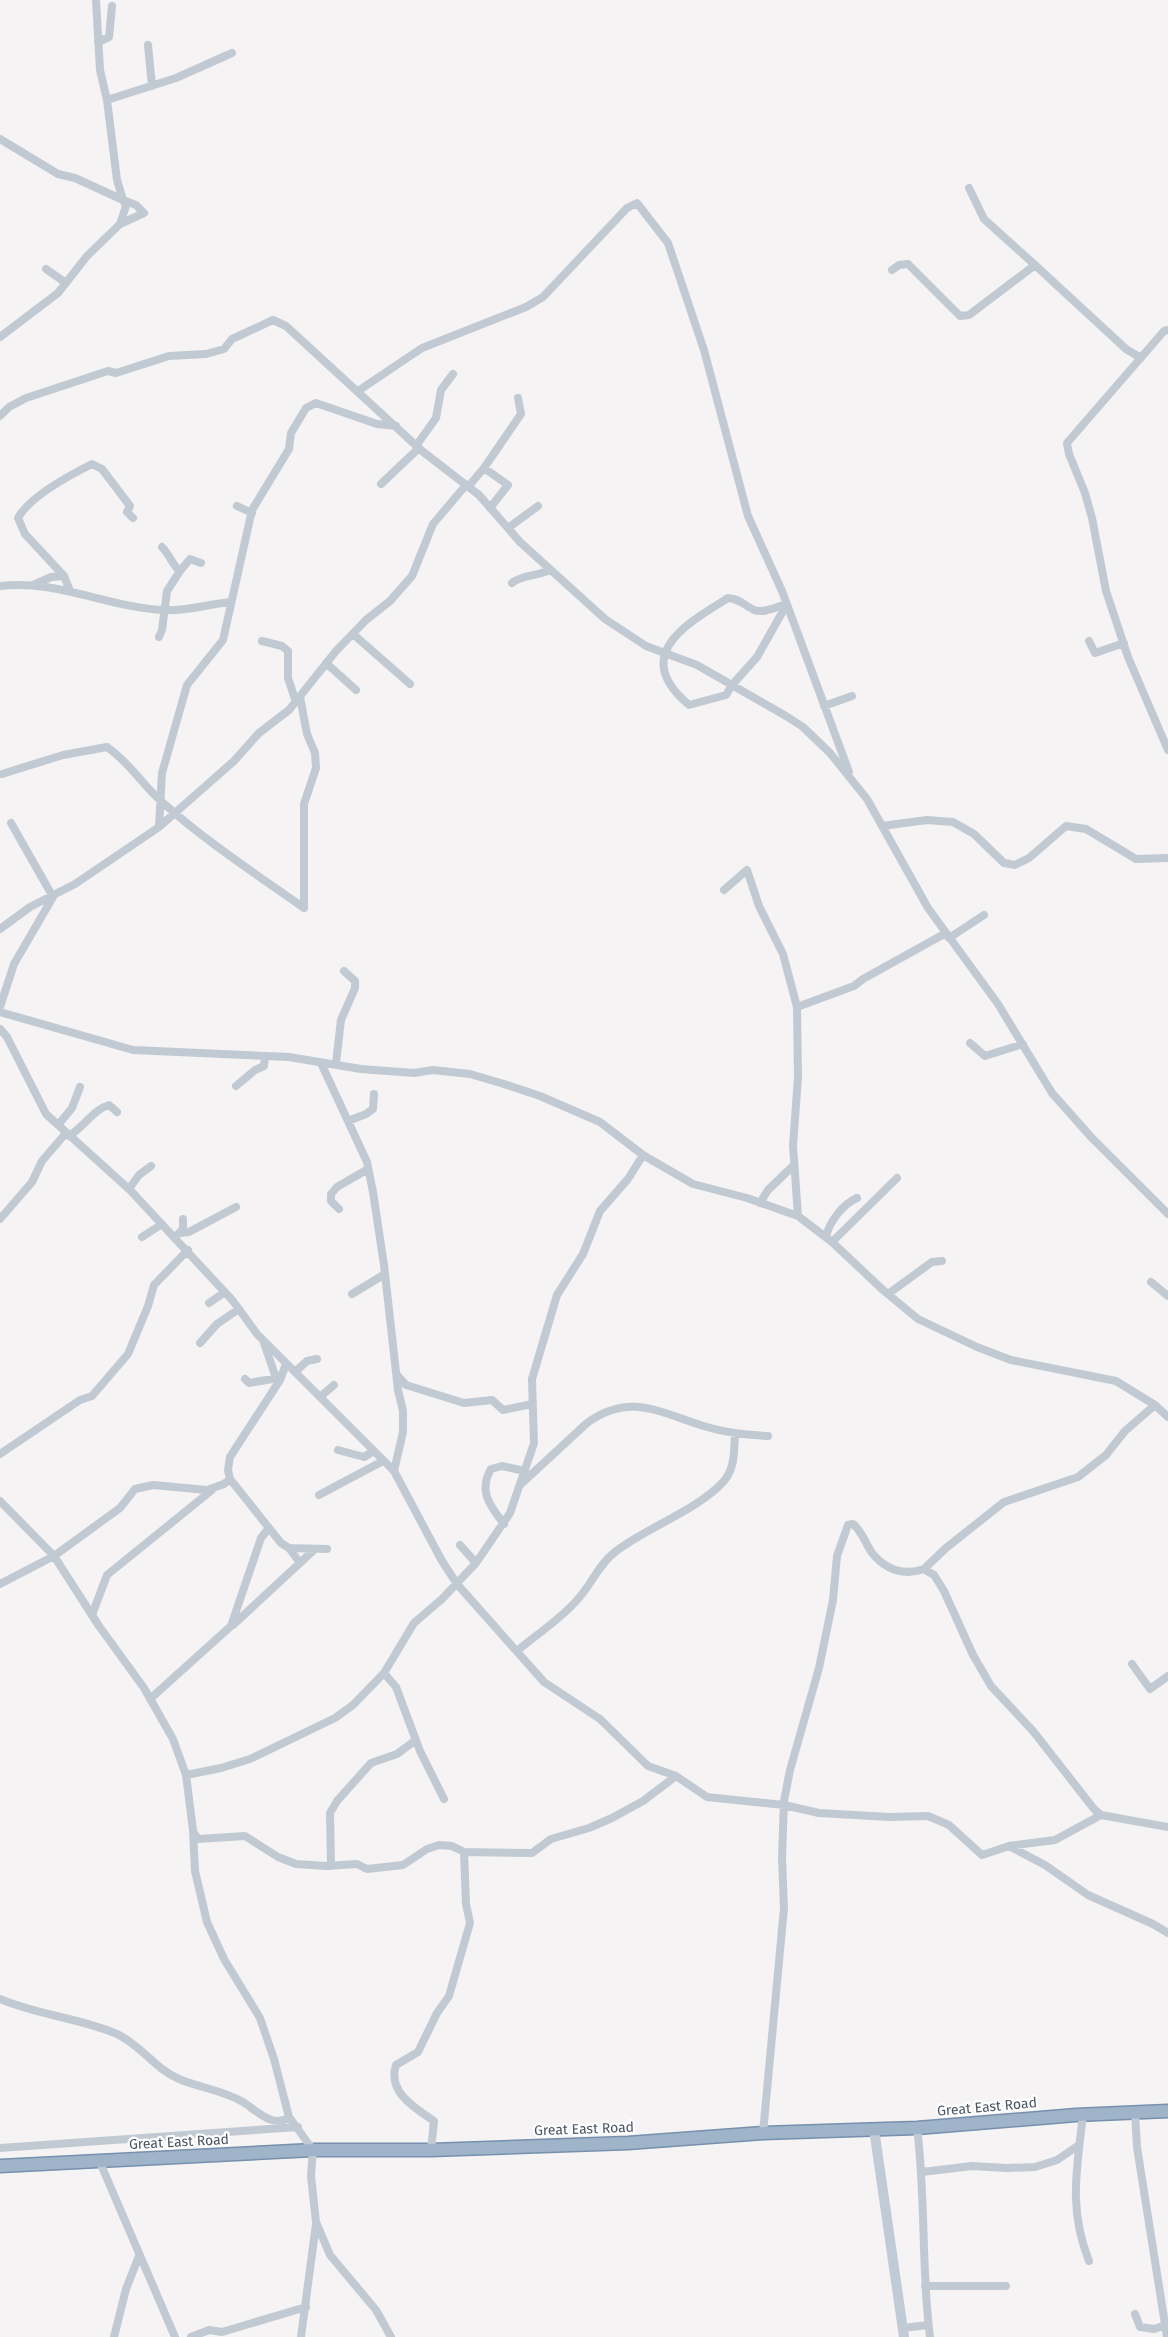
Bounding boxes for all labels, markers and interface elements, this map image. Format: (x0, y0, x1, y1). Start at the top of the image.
street label: Great East Road (936, 2094, 1038, 2120)
street label: Great East Road (534, 2119, 634, 2139)
street label: Great East Road (129, 2131, 229, 2153)

